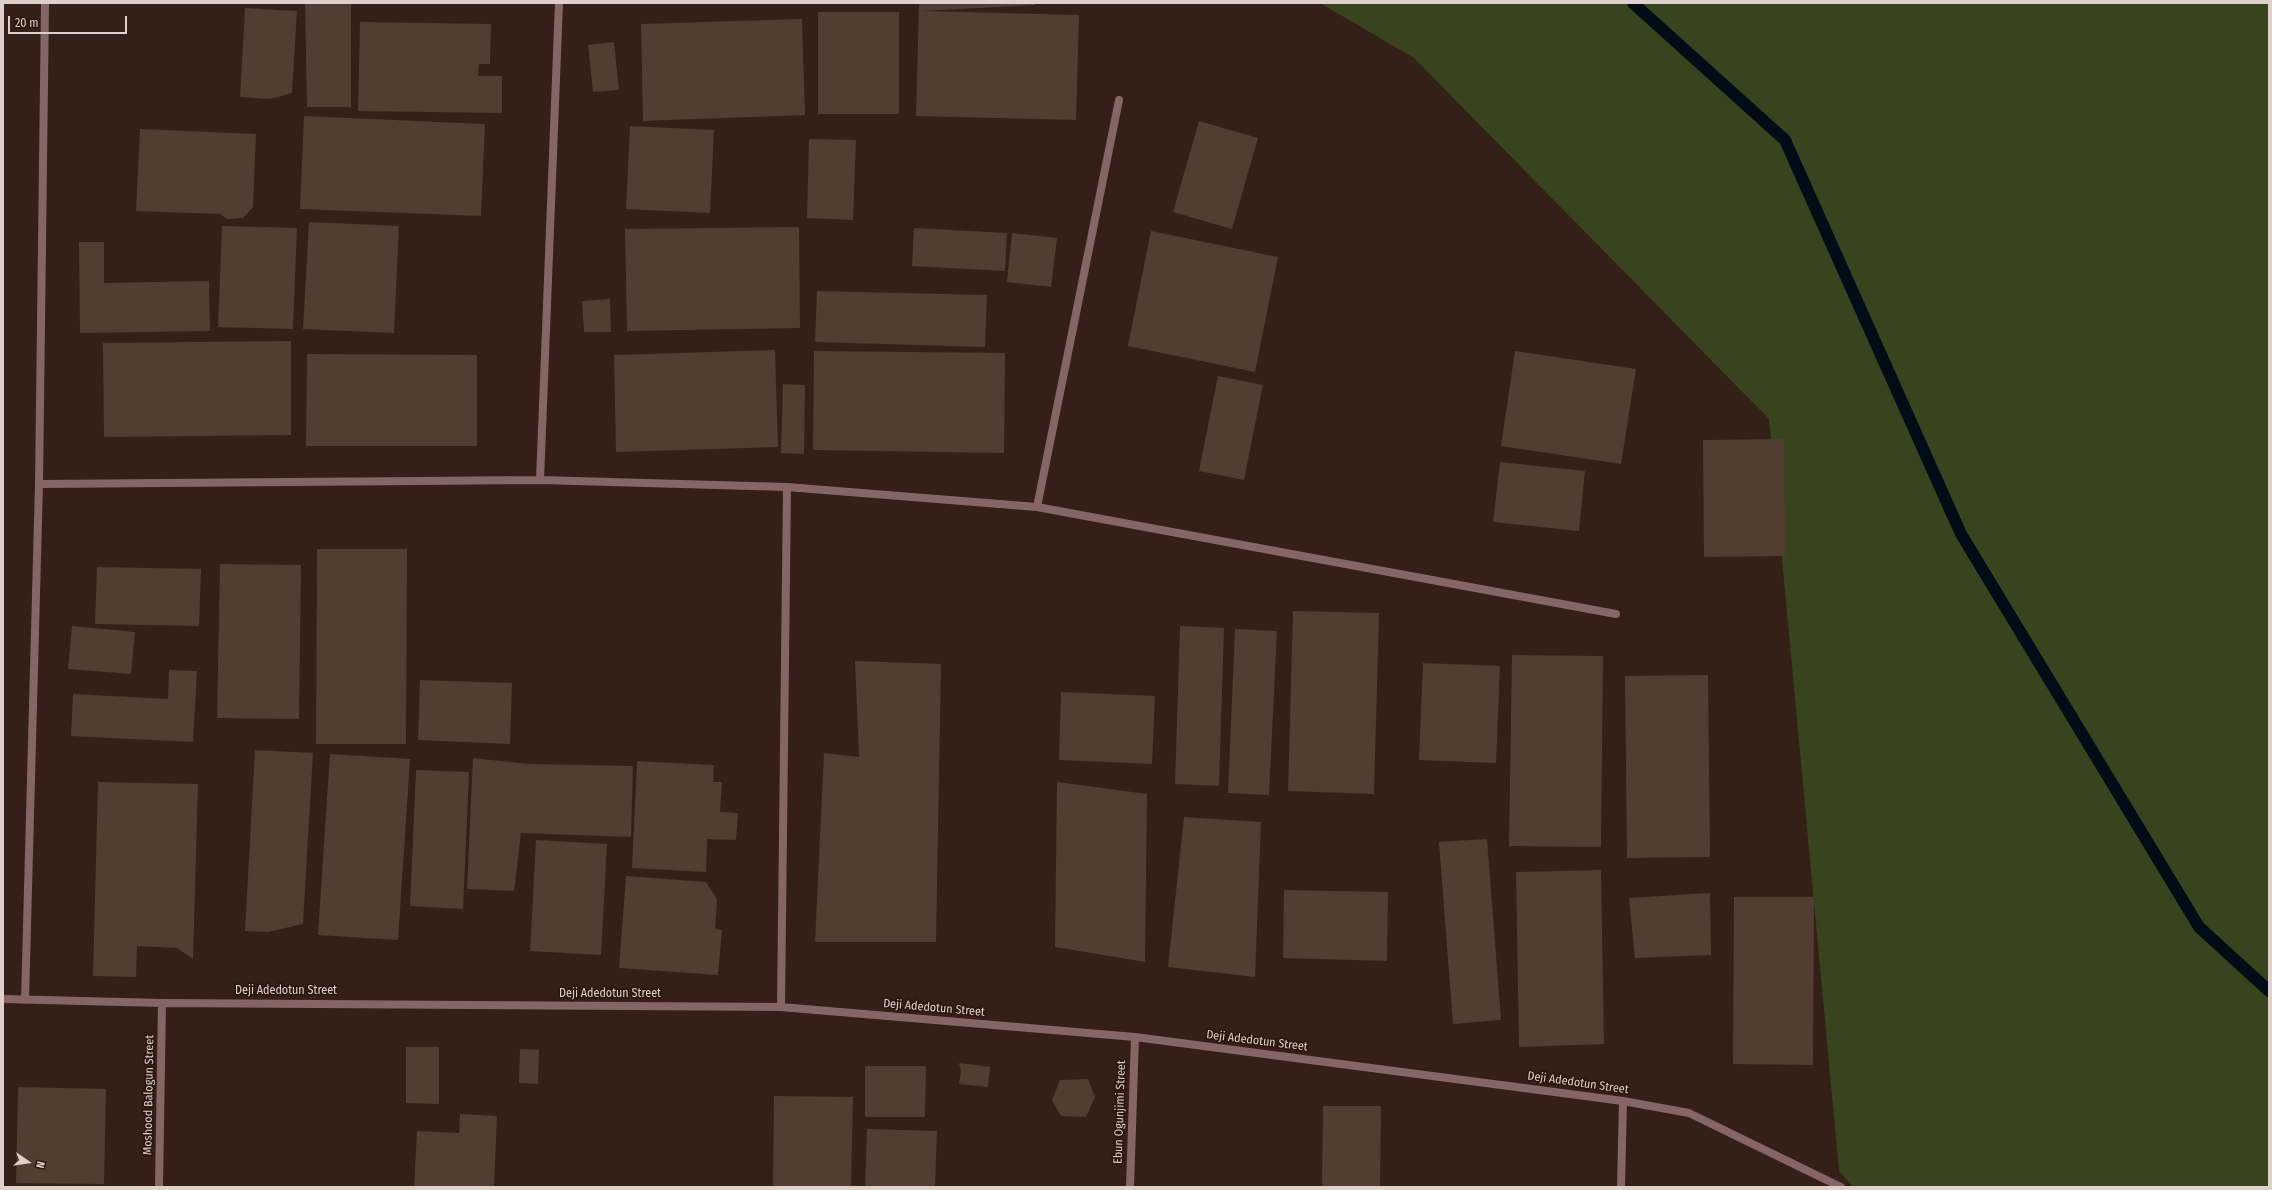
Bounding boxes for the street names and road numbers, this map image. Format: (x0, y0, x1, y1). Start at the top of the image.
street label: Deji Adedotun Street (235, 984, 337, 998)
street label: Deji Adedotun Street (559, 987, 661, 1001)
street label: Deji Adedotun Street (883, 996, 985, 1020)
street label: Deji Adedotun Street (1205, 1028, 1309, 1054)
street label: Moshood Balogun Street (141, 1035, 157, 1155)
street label: Ebun Ogunjimi Street (1111, 1060, 1129, 1164)
street label: Deji Adedotun Street (1526, 1069, 1630, 1097)

